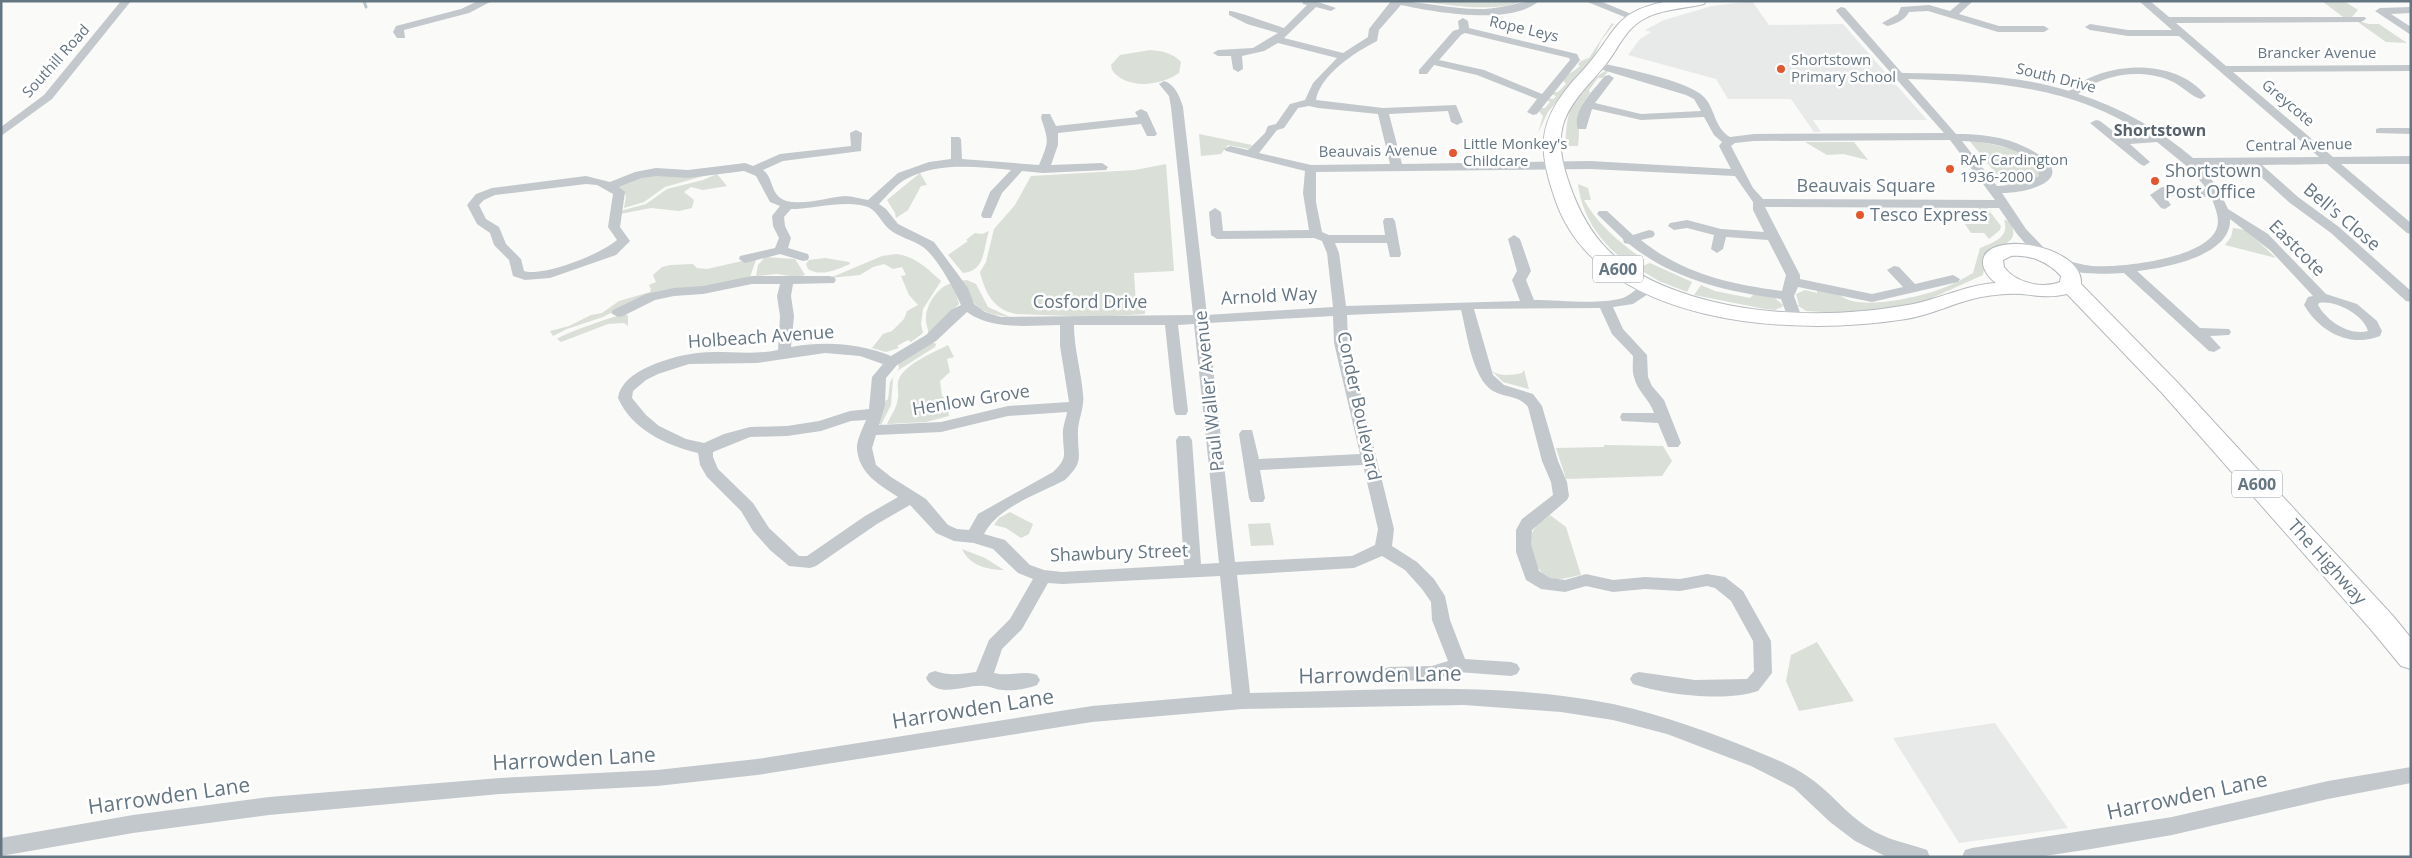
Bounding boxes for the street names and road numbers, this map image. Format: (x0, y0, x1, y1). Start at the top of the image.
street label: Rope Leys (1488, 10, 1561, 46)
street label: Southill Road (17, 19, 93, 101)
street label: Brancker Avenue (2257, 42, 2377, 62)
street label: South Drive (2014, 57, 2098, 97)
street label: Greycote (2258, 74, 2319, 130)
street label: Central Avenue (2245, 133, 2353, 155)
street label: Beauvais Avenue (1319, 139, 1437, 161)
street label: Beauvais Square (1797, 173, 1935, 197)
street label: Bell's Close (2299, 177, 2386, 255)
street label: Eastcote (2264, 214, 2331, 281)
road number: A600 (1593, 255, 1643, 282)
street label: Arnold Way (1220, 280, 1319, 310)
street label: Cosford Drive (1033, 289, 1147, 313)
street label: Paul Waller Avenue (1188, 309, 1228, 473)
street label: Holbeach Avenue (687, 319, 835, 353)
street label: Conder Boulevard (1332, 329, 1388, 483)
street label: Henlow Grove (910, 378, 1031, 420)
road number: A600 (2232, 470, 2282, 498)
street label: The Highway (2283, 513, 2373, 610)
street label: Shawbury Street (1049, 538, 1188, 566)
street label: Harrowden Lane (1298, 659, 1462, 689)
street label: Harrowden Lane (890, 681, 1056, 735)
street label: Harrowden Lane (492, 740, 656, 776)
street label: Harrowden Lane (2104, 764, 2270, 826)
street label: Harrowden Lane (86, 770, 252, 820)

